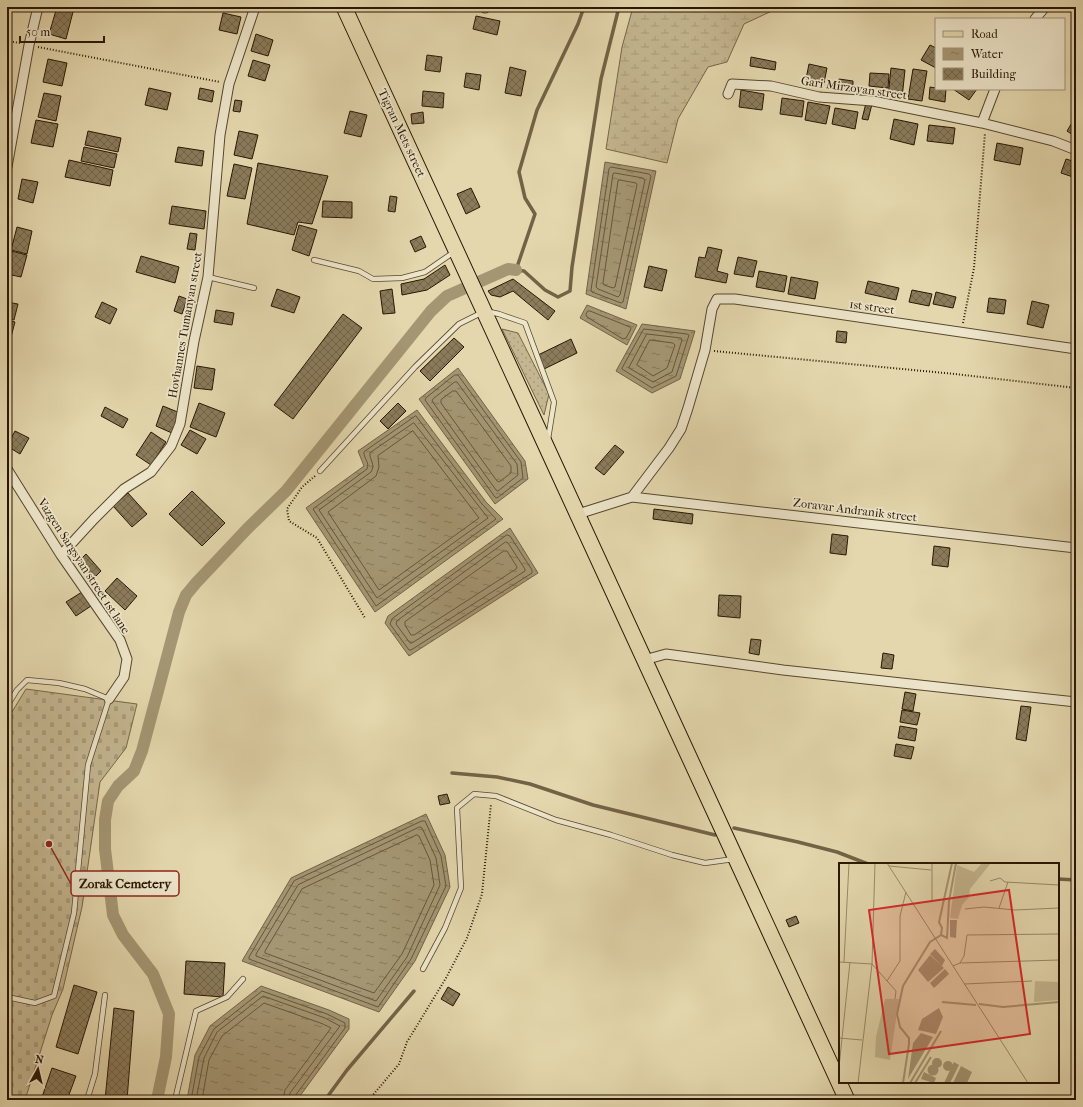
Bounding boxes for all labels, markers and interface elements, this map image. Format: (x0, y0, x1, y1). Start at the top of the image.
scale bar (20, 18, 104, 44)
legend (935, 18, 1065, 90)
text: 50 m (26, 25, 50, 39)
text: Road (971, 27, 998, 41)
text: Water (970, 47, 1004, 61)
text: Building (971, 67, 1016, 81)
street label: Gari Mirzoyan street (800, 74, 909, 102)
street label: Tigran Mets street (375, 87, 429, 180)
street label: Hovhannes Tumanyan street (165, 250, 205, 399)
street label: 1st street (849, 297, 896, 317)
street label: Vazgen Sargsyan street 1st lane (34, 495, 133, 636)
street label: Zoravar Andranik street (792, 495, 918, 525)
inset map (839, 863, 1059, 1083)
callout: Zorak Cemetery (71, 871, 179, 896)
text: Zorak Cemetery (79, 876, 172, 892)
north arrow (18, 1049, 58, 1089)
text: N (34, 1053, 45, 1067)

